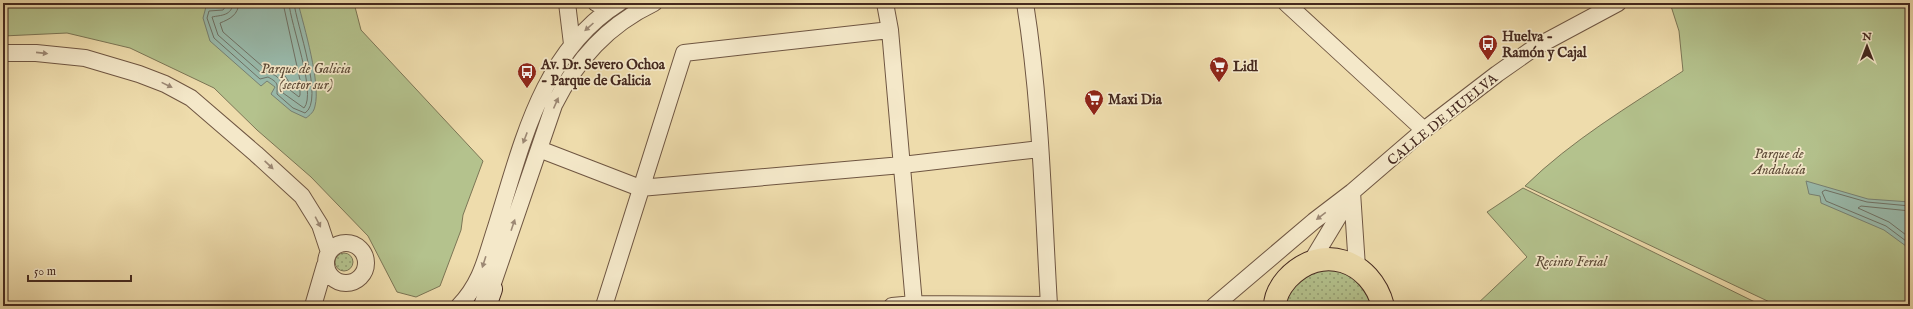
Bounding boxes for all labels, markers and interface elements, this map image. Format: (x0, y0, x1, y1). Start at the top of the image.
one-way arrow (584, 22, 594, 32)
north arrow (1847, 26, 1887, 66)
place label: Huelva - Ramón y Cajal (1502, 28, 1588, 62)
text: N (1861, 30, 1872, 44)
bus stop icon: Huelva - Ramón y Cajal (1477, 33, 1499, 61)
one-way arrow (36, 50, 48, 57)
supermarket icon: Lidl (1208, 55, 1230, 83)
place label: Av. Dr. Severo Ochoa - Parque de Galicia (540, 56, 666, 90)
place label: Lidl (1233, 58, 1259, 76)
park label: Parque de Galicia (sector sur) (261, 60, 351, 94)
bus stop icon: Av. Dr. Severo Ochoa - Parque de Galicia (516, 61, 538, 89)
street label: CALLE DE HUELVA (1384, 69, 1502, 170)
one-way arrow (161, 82, 173, 88)
supermarket icon: Maxi Dia (1083, 88, 1105, 116)
place label: Maxi Dia (1108, 91, 1163, 109)
one-way arrow (553, 97, 559, 108)
one-way arrow (521, 133, 527, 145)
park label: Parque de Andalucía (1750, 145, 1806, 179)
one-way arrow (264, 161, 274, 170)
one-way arrow (1316, 211, 1327, 220)
one-way arrow (315, 216, 321, 228)
one-way arrow (510, 219, 516, 231)
park label: Recinto Ferial (1535, 253, 1609, 271)
one-way arrow (481, 256, 487, 268)
scale bar (28, 257, 131, 283)
text: 50 m (34, 264, 56, 279)

